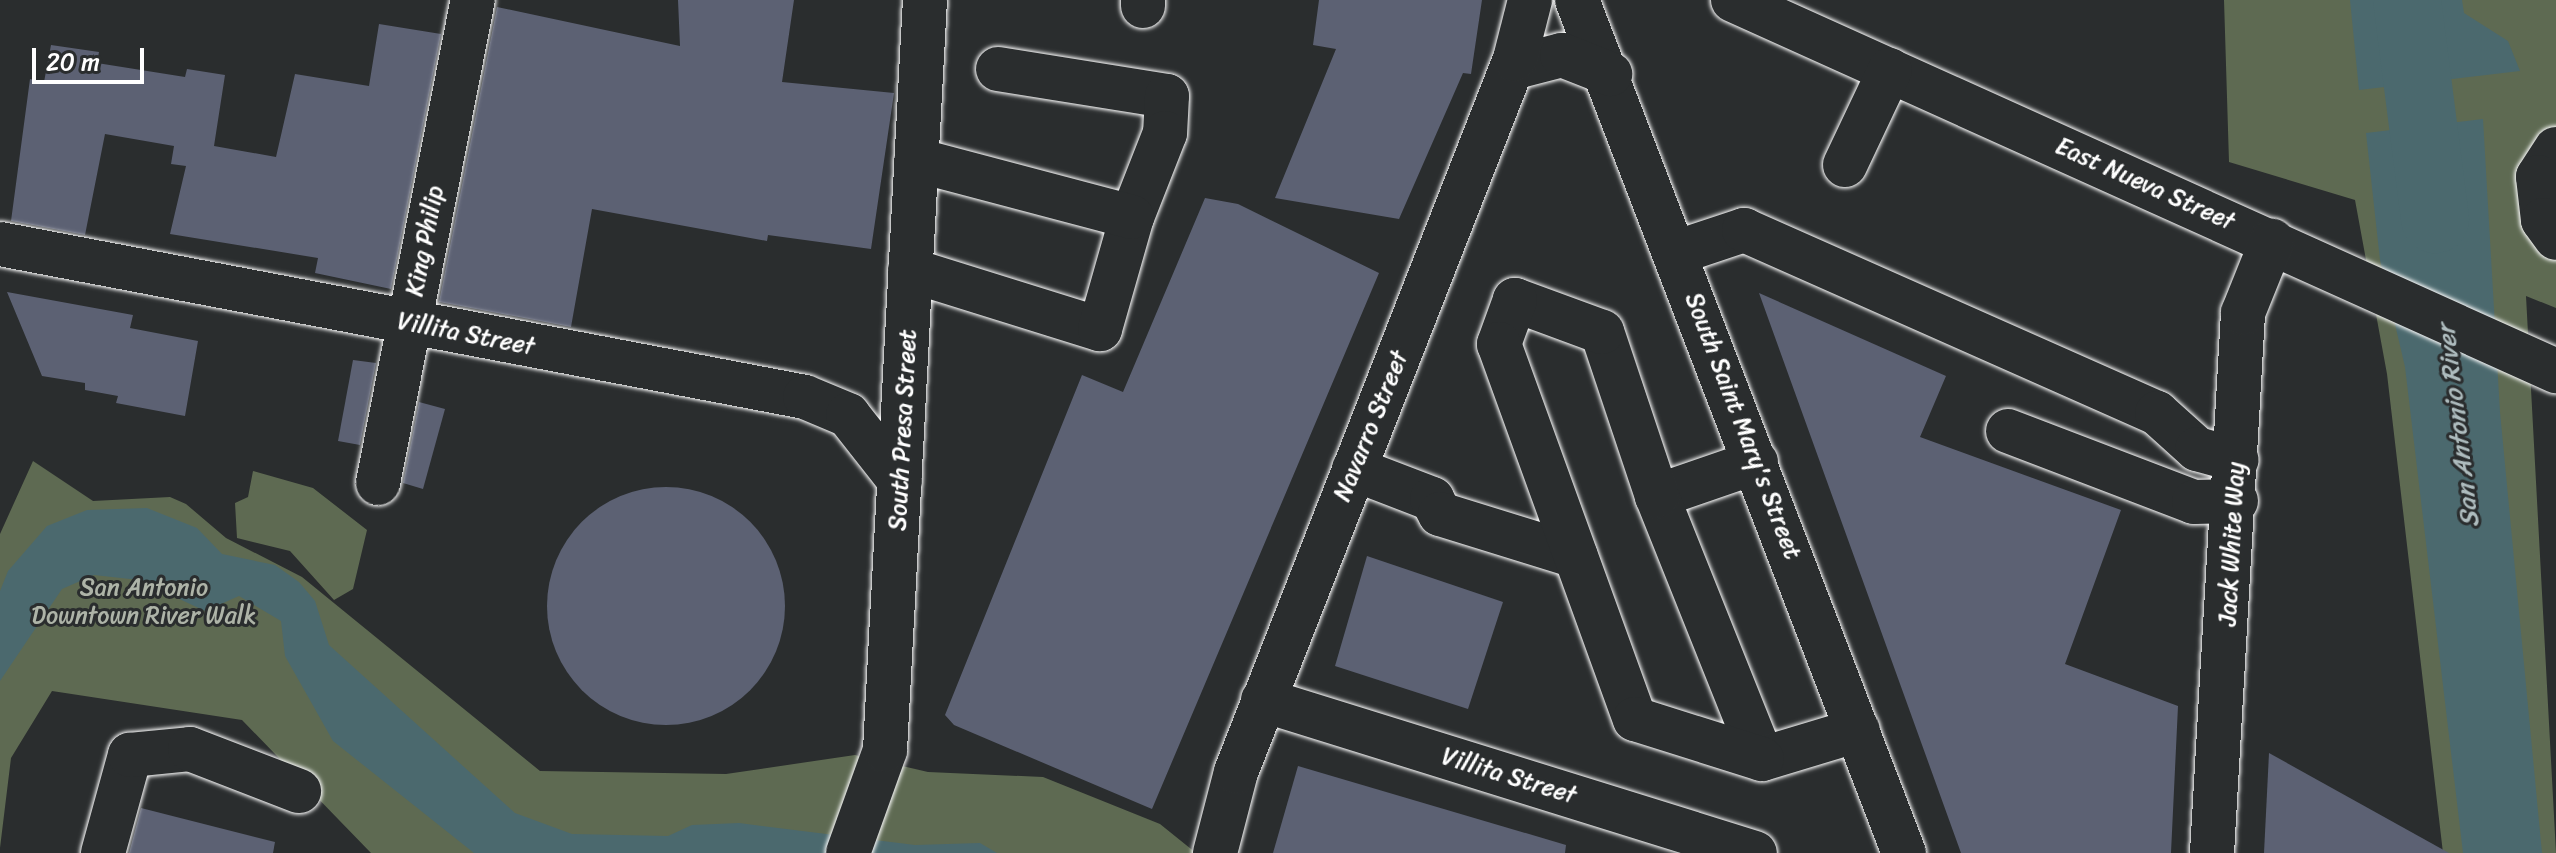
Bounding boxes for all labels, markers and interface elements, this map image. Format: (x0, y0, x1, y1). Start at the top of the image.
scale bar (36, 32, 148, 82)
text: 20 m (46, 41, 100, 83)
street label: East Nueva Street (2050, 131, 2240, 237)
street label: King Philip (400, 183, 450, 299)
street label: South Saint Mary's Street (1679, 289, 1807, 563)
street label: Villita Street (395, 307, 537, 361)
water label: San Antonio River (2430, 322, 2486, 530)
street label: South Presa Street (883, 327, 923, 533)
street label: Navarro Street (1328, 347, 1414, 505)
street label: Jack White Way (2213, 461, 2251, 627)
park label: San Antonio Downtown River Walk (32, 574, 256, 630)
street label: Villita Street (1438, 742, 1580, 810)

